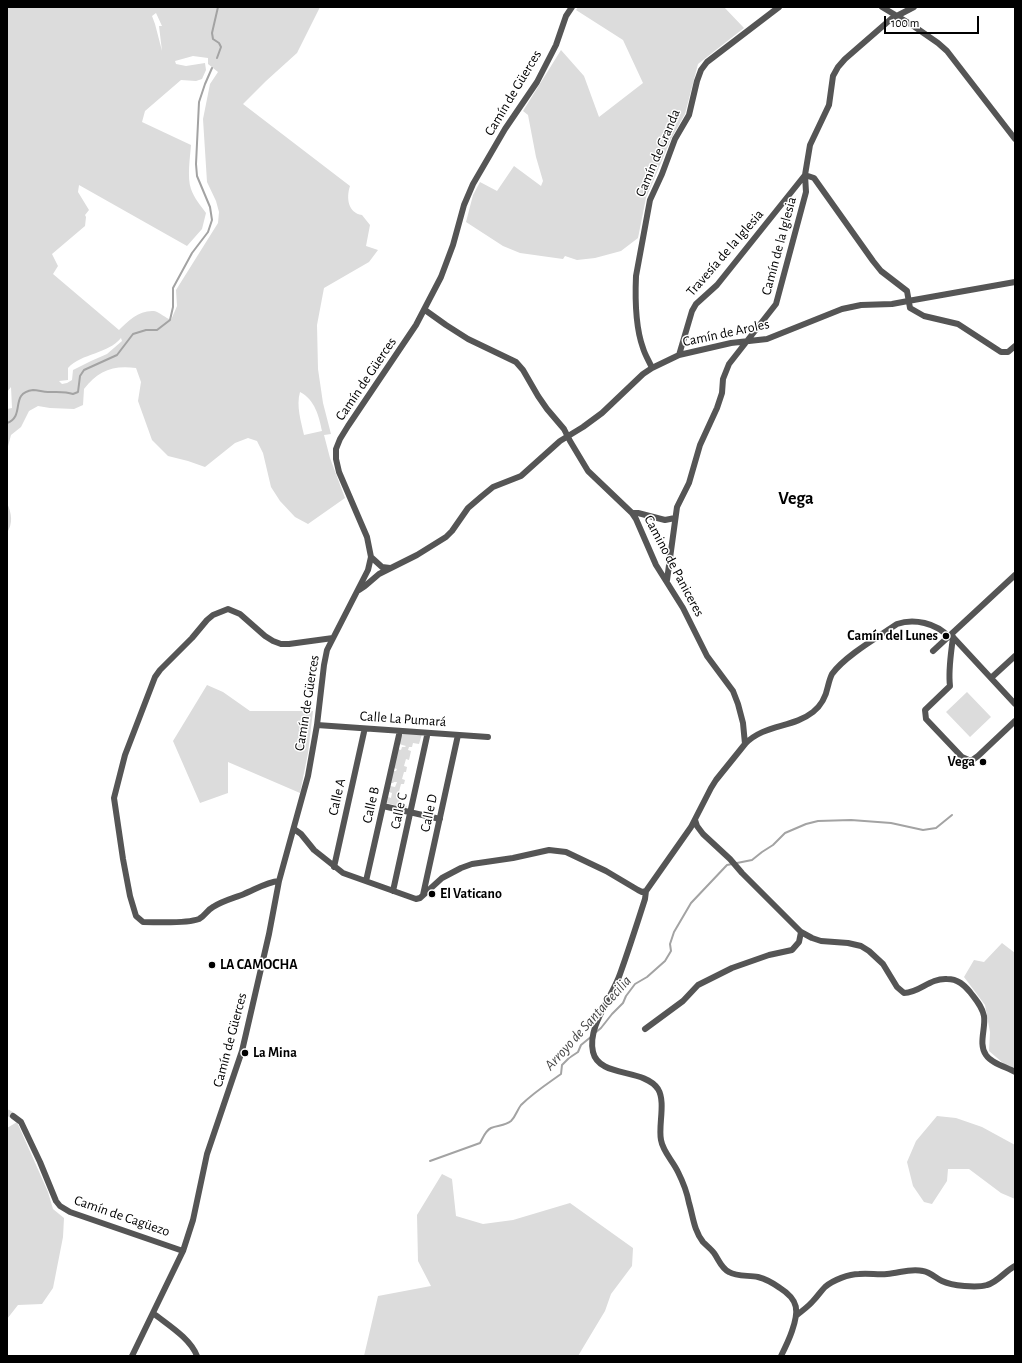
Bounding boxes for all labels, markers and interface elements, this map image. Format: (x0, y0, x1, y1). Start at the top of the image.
scale bar (886, 8, 981, 34)
text: 100 m (891, 17, 919, 29)
street label: Camín de Güerces (481, 47, 545, 139)
street label: Camín de Granda (632, 107, 684, 199)
street label: Camín de la Iglesia (758, 195, 800, 297)
street label: Travesía de la Iglesia (683, 206, 767, 300)
street label: Camín de Aroles (681, 316, 771, 350)
street label: Camín de Güerces (332, 334, 400, 424)
district label: Vega (778, 488, 814, 510)
street label: Camino de Paniceres (640, 512, 708, 620)
place label: Camín del Lunes (847, 628, 938, 644)
marker: Camín del Lunes (941, 631, 951, 641)
street label: Camín de Güerces (291, 654, 323, 752)
street label: Calle La Pumará (359, 708, 447, 730)
place label: Vega (947, 754, 975, 770)
marker: Vega (978, 757, 988, 767)
street label: Calle A (325, 777, 349, 817)
street label: Calle B (359, 785, 383, 825)
street label: Calle C (387, 791, 411, 831)
street label: Calle D (417, 792, 441, 834)
place label: El Vaticano (440, 886, 502, 902)
marker: El Vaticano (427, 889, 437, 899)
place label: LA CAMOCHA (220, 957, 298, 973)
marker: LA CAMOCHA (207, 960, 217, 970)
water label: Arroyo de Santa Cecilia (541, 972, 635, 1074)
street label: Camín de Güerces (209, 991, 251, 1089)
place label: La Mina (253, 1045, 297, 1061)
marker: La Mina (240, 1048, 250, 1058)
street label: Camín de Cagüezo (72, 1192, 172, 1240)

